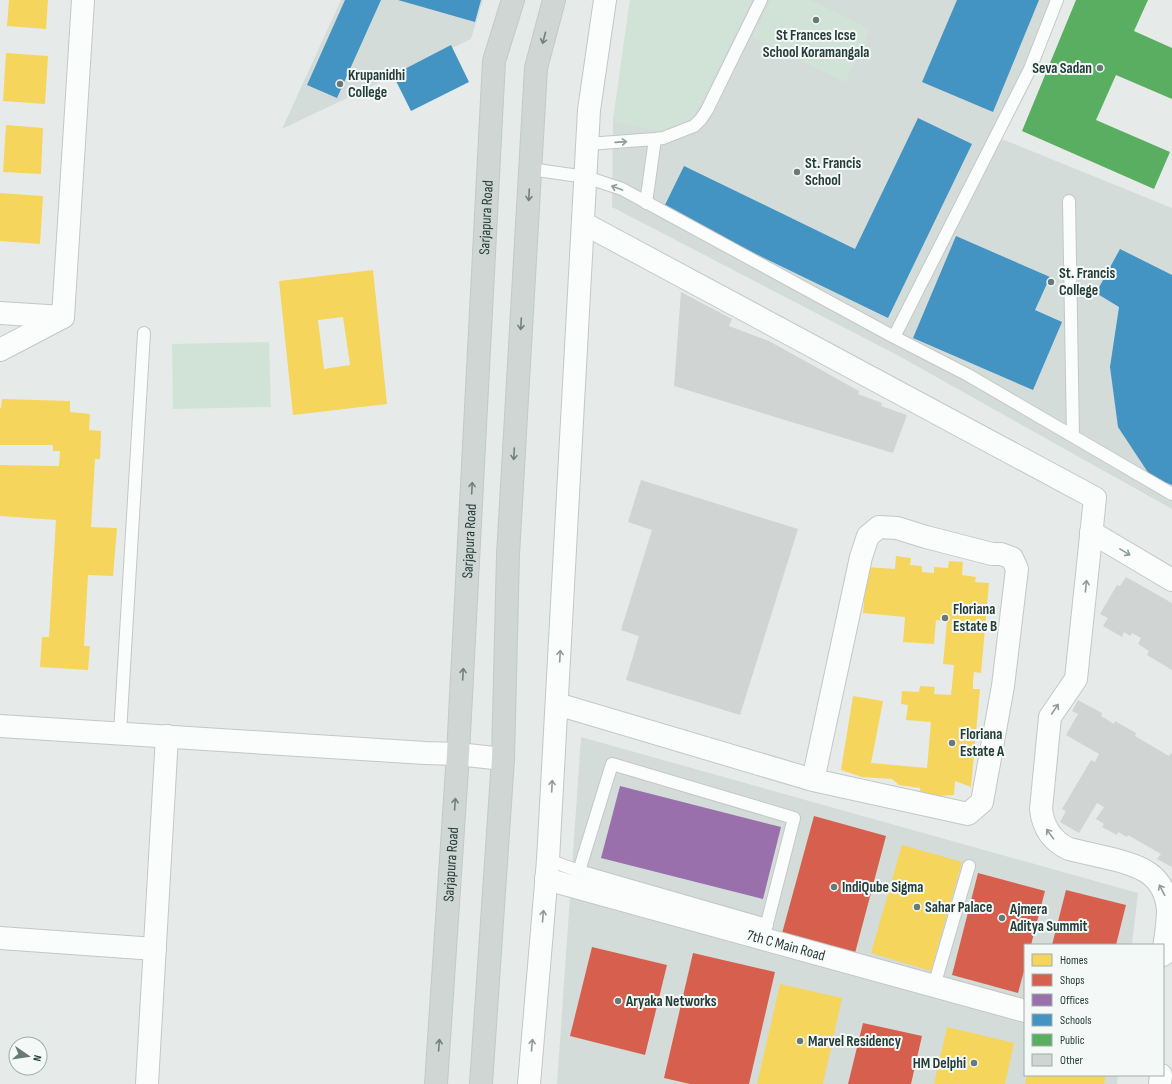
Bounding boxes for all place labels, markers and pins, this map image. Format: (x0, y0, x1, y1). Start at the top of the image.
marker: St Frances Icse School Koramangala (811, 15, 821, 25)
place label: St Frances Icse School Koramangala (763, 26, 869, 62)
place label: Seva Sadan (1032, 59, 1092, 78)
marker: Seva Sadan (1095, 63, 1105, 73)
place label: Krupanidhi College (348, 66, 405, 102)
marker: Krupanidhi College (335, 79, 345, 89)
place label: St. Francis School (805, 154, 861, 190)
marker: St. Francis School (792, 167, 802, 177)
place label: St. Francis College (1059, 264, 1115, 300)
marker: St. Francis College (1046, 277, 1056, 287)
place label: Floriana Estate B (953, 600, 997, 636)
marker: Floriana Estate B (940, 613, 950, 623)
place label: Floriana Estate A (960, 725, 1005, 761)
marker: Floriana Estate A (947, 738, 957, 748)
place label: IndiQube Sigma (842, 878, 923, 897)
marker: IndiQube Sigma (829, 882, 839, 892)
place label: Sahar Palace (925, 898, 992, 917)
place label: Ajmera Aditya Summit (1009, 900, 1087, 936)
marker: Sahar Palace (912, 902, 922, 912)
marker: Ajmera Aditya Summit (997, 913, 1007, 923)
place label: Aryaka Networks (625, 992, 717, 1011)
marker: Aryaka Networks (613, 996, 623, 1006)
place label: Marvel Residency (808, 1032, 902, 1051)
marker: Marvel Residency (795, 1036, 805, 1046)
place label: HM Delphi (913, 1054, 966, 1073)
marker: HM Delphi (969, 1058, 979, 1068)

